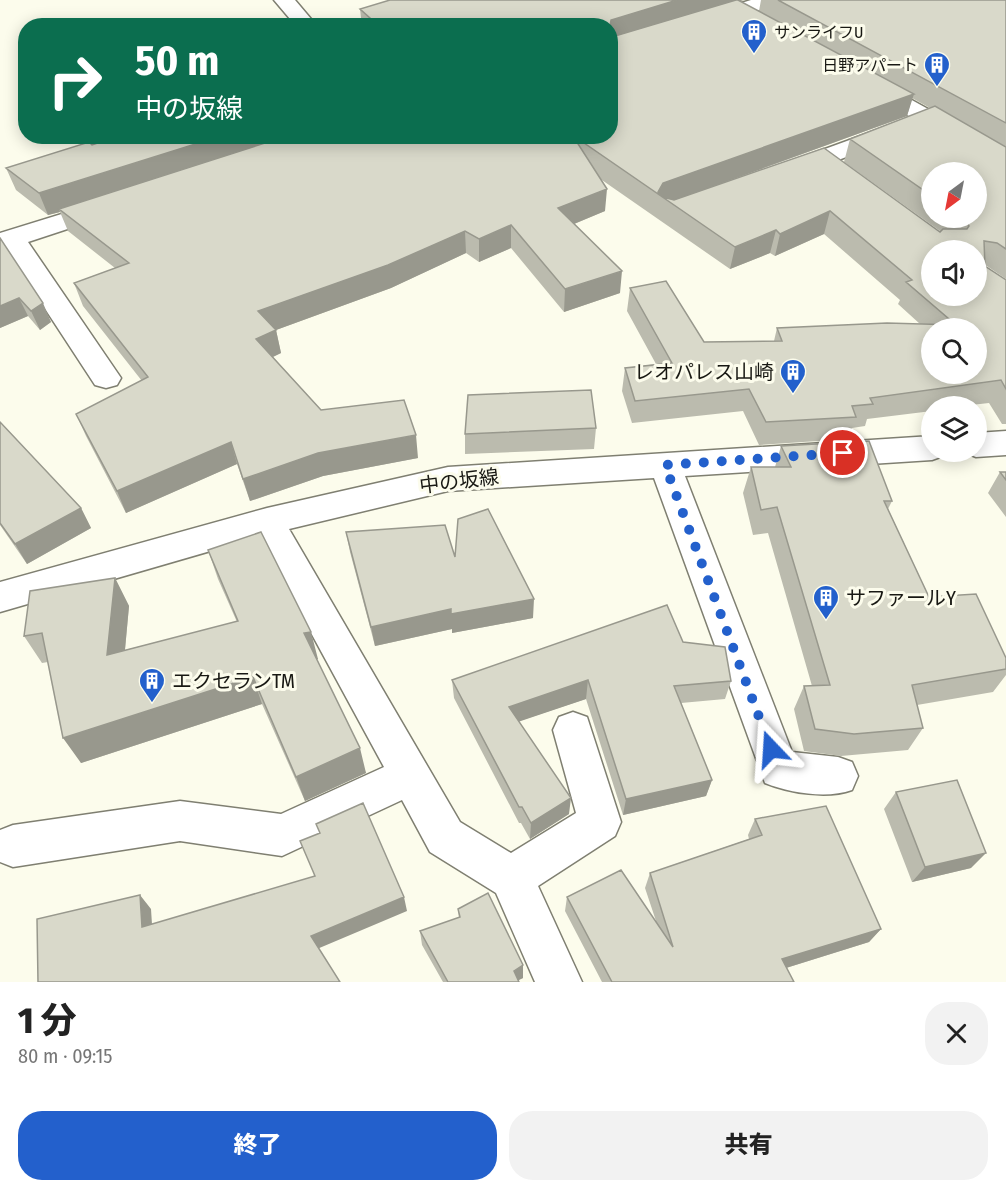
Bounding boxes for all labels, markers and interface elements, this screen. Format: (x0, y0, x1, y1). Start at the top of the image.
building icon: サンライフU (739, 17, 769, 55)
place label: サンライフU (774, 23, 863, 42)
text: 50 m (135, 36, 219, 86)
icon: right (36, 42, 114, 120)
building icon: 日野アパート (922, 50, 952, 88)
place label: 日野アパート (822, 56, 918, 75)
text: 中の坂線 (135, 93, 243, 125)
north arrow (921, 162, 987, 228)
map controls (921, 162, 987, 462)
button: sound (921, 240, 987, 306)
button: search (921, 318, 987, 384)
building icon: レオパレス山崎 (778, 357, 808, 395)
place label: レオパレス山崎 (634, 360, 774, 384)
button: layers (921, 396, 987, 462)
pin (817, 427, 868, 478)
icon: arrive (826, 436, 859, 469)
street label: 中の坂線 (418, 464, 500, 498)
building icon: サファールY (811, 583, 841, 621)
place label: サファールY (846, 586, 956, 610)
building icon: エクセランTM (137, 666, 167, 704)
place label: エクセランTM (172, 669, 295, 693)
position arrow (739, 717, 803, 781)
text: 1 分 (18, 999, 77, 1043)
button: close (925, 1002, 988, 1065)
text: 80 m · 09:15 (18, 1044, 113, 1068)
button: 終了 (18, 1111, 497, 1180)
button: 共有 (509, 1111, 988, 1180)

